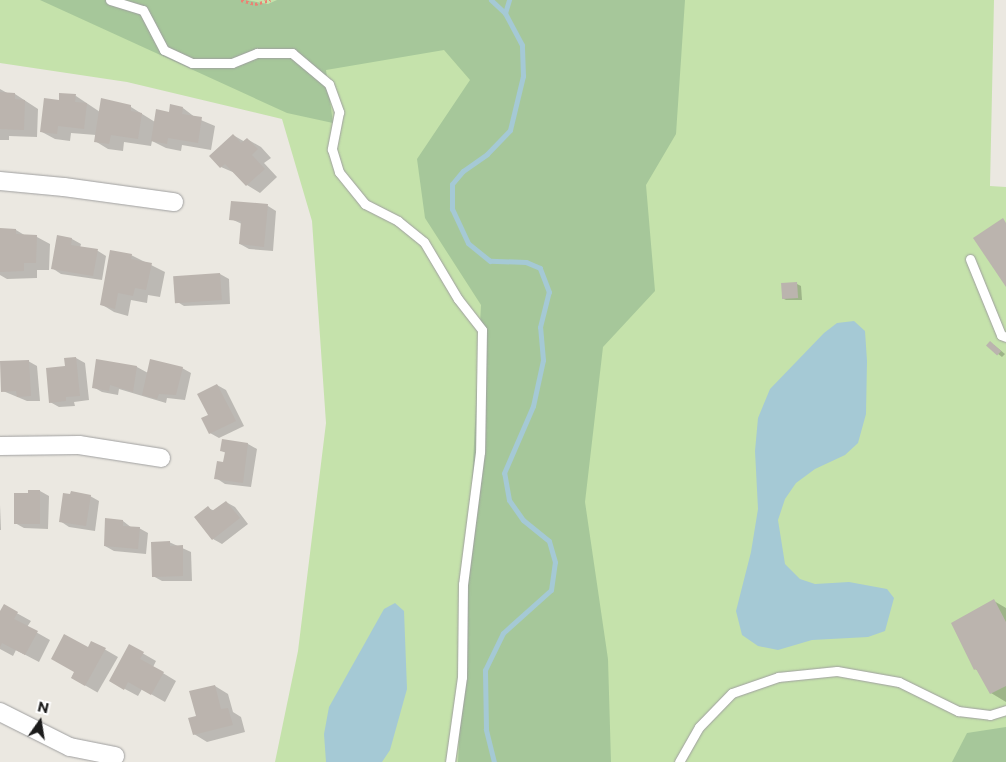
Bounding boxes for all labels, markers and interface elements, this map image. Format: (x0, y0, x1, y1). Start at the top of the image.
north arrow (15, 697, 65, 747)
text: N (36, 697, 51, 717)

